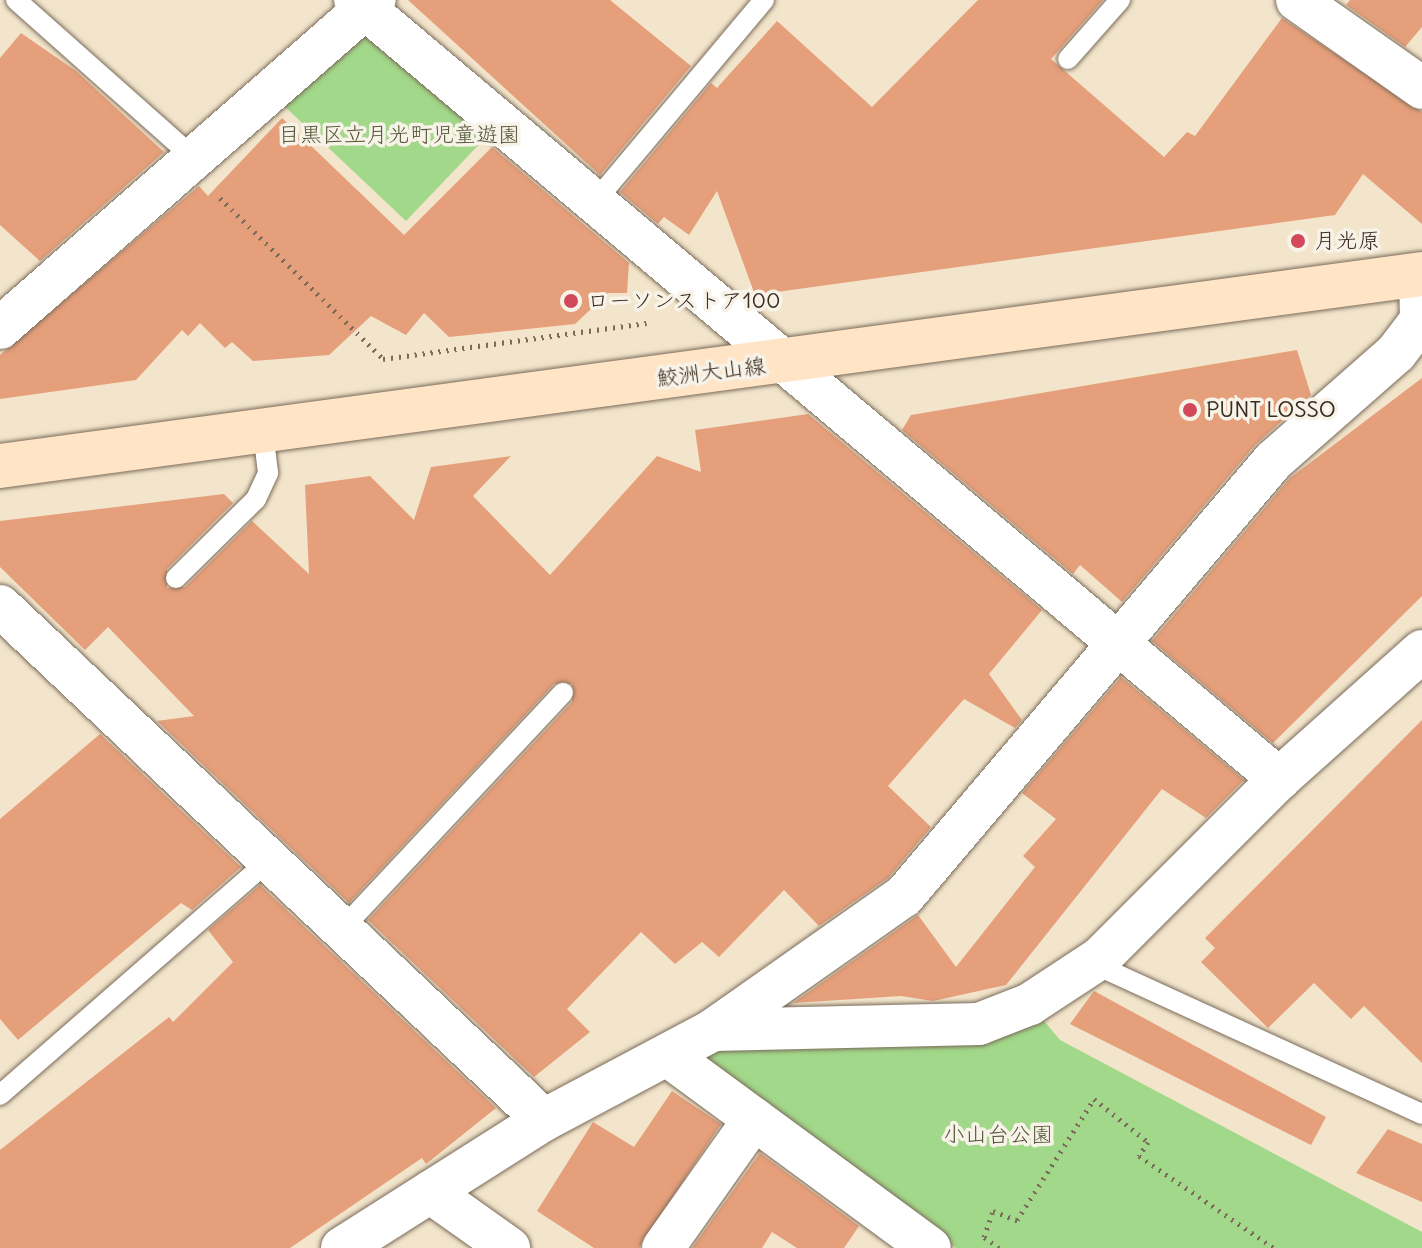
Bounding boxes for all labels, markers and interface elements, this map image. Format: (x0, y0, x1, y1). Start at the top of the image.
park label: 目黒区立月光町児童遊園 (278, 122, 520, 148)
place label: 月光原 (1314, 228, 1380, 254)
marker: 月光原 (1289, 232, 1307, 250)
place label: ローソンストア100 (587, 288, 779, 314)
marker: ローソンストア100 (562, 292, 580, 310)
street label: 鮫洲大山線 (655, 352, 767, 392)
place label: PUNT LOSSO (1206, 397, 1336, 423)
marker: PUNT LOSSO (1181, 401, 1199, 419)
park label: 小山台公園 (943, 1122, 1053, 1148)

